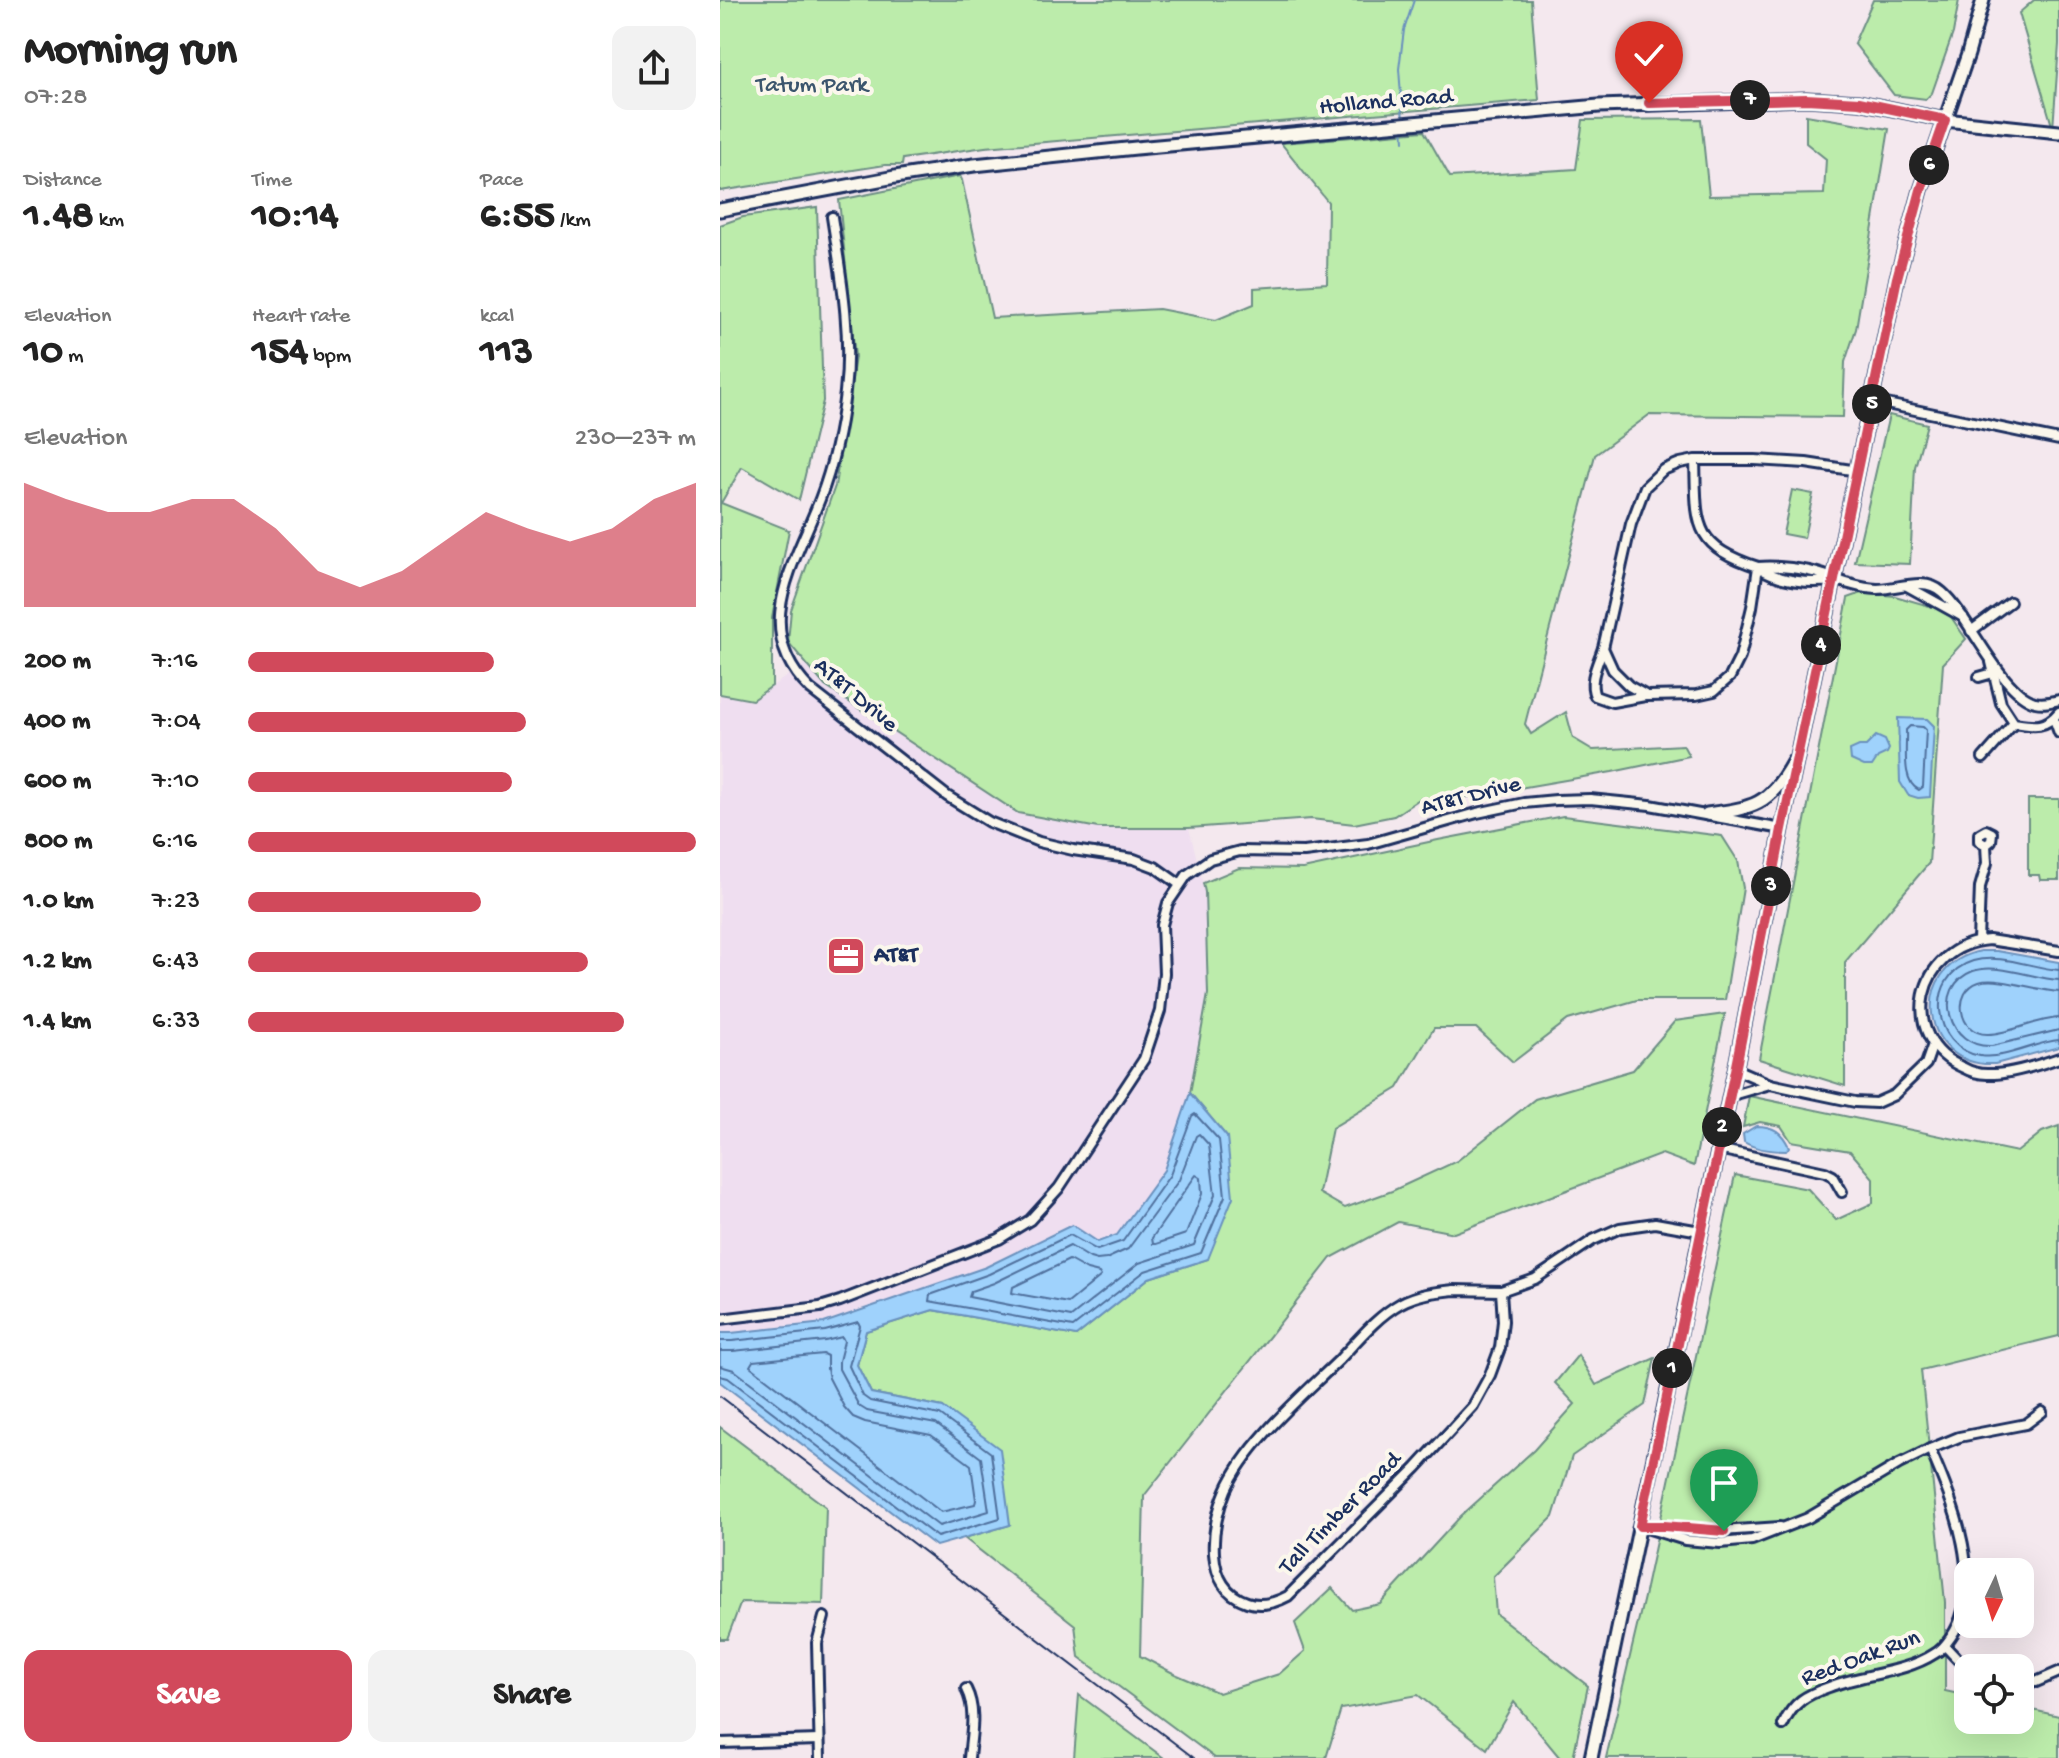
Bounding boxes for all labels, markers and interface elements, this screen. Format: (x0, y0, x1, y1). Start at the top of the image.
pin (1615, 21, 1683, 103)
button: share (612, 26, 696, 110)
text: Morning run (24, 27, 237, 79)
icon: check (1627, 33, 1671, 77)
park label: Tatum Park (754, 72, 870, 101)
pin: 7 (1730, 80, 1770, 120)
text: 07:28 (24, 83, 87, 114)
street label: Holland Road (1318, 83, 1456, 123)
text: 7 (1744, 87, 1756, 113)
pin: 6 (1909, 145, 1949, 185)
text: 6 (1923, 152, 1935, 178)
text: Distance (24, 168, 102, 194)
text: Time (252, 168, 292, 194)
text: Pace (480, 168, 523, 194)
text: 1.48 (24, 194, 94, 241)
text: 10:14 (252, 194, 339, 241)
text: 6:55 (480, 194, 555, 241)
text: km (94, 208, 124, 234)
text: /km (555, 208, 591, 234)
text: Elevation (24, 304, 111, 330)
text: Heart rate (252, 304, 350, 330)
text: kcal (480, 304, 514, 330)
text: 10 (24, 330, 63, 377)
text: 154 (252, 330, 308, 377)
text: 113 (480, 330, 533, 377)
text: m (63, 344, 84, 370)
text: bpm (308, 344, 351, 370)
pin: 5 (1852, 384, 1892, 424)
text: 5 (1866, 391, 1878, 417)
text: Elevation (24, 424, 127, 455)
text: 230–237 m (575, 424, 696, 455)
pin: 4 (1801, 625, 1841, 665)
text: 4 (1816, 632, 1826, 658)
text: 200 m (24, 647, 91, 678)
text: 7:16 (152, 647, 197, 678)
street label: AT&T Drive (807, 652, 904, 740)
text: 400 m (24, 707, 90, 738)
text: 7:04 (152, 707, 201, 738)
text: 600 m (24, 767, 91, 798)
text: 7:10 (152, 767, 199, 798)
street label: AT&T Drive (1418, 770, 1524, 823)
text: 800 m (24, 827, 92, 858)
text: 6:16 (152, 827, 197, 858)
pin: 3 (1751, 866, 1791, 906)
text: 3 (1765, 873, 1777, 899)
text: 1.0 km (24, 887, 94, 918)
text: 7:23 (152, 887, 200, 918)
office icon: AT&T (825, 935, 867, 977)
place label: AT&T (873, 942, 919, 971)
text: 1.2 km (24, 947, 92, 978)
text: 6:43 (152, 947, 199, 978)
text: 1.4 km (24, 1007, 91, 1038)
text: 6:33 (152, 1007, 200, 1038)
pin: 2 (1702, 1107, 1742, 1147)
text: 2 (1717, 1114, 1727, 1140)
pin: 1 (1652, 1348, 1692, 1388)
text: 1 (1668, 1355, 1676, 1381)
street label: Tall Timber Road (1272, 1445, 1410, 1583)
pin (1690, 1449, 1758, 1531)
icon: arrive (1702, 1461, 1746, 1505)
north arrow (1954, 1558, 2034, 1638)
map controls (1954, 1558, 2034, 1734)
street label: Red Oak Run (1798, 1624, 1925, 1694)
button: Save (24, 1650, 352, 1742)
button: Share (368, 1650, 696, 1742)
button: locate (1954, 1654, 2034, 1734)

